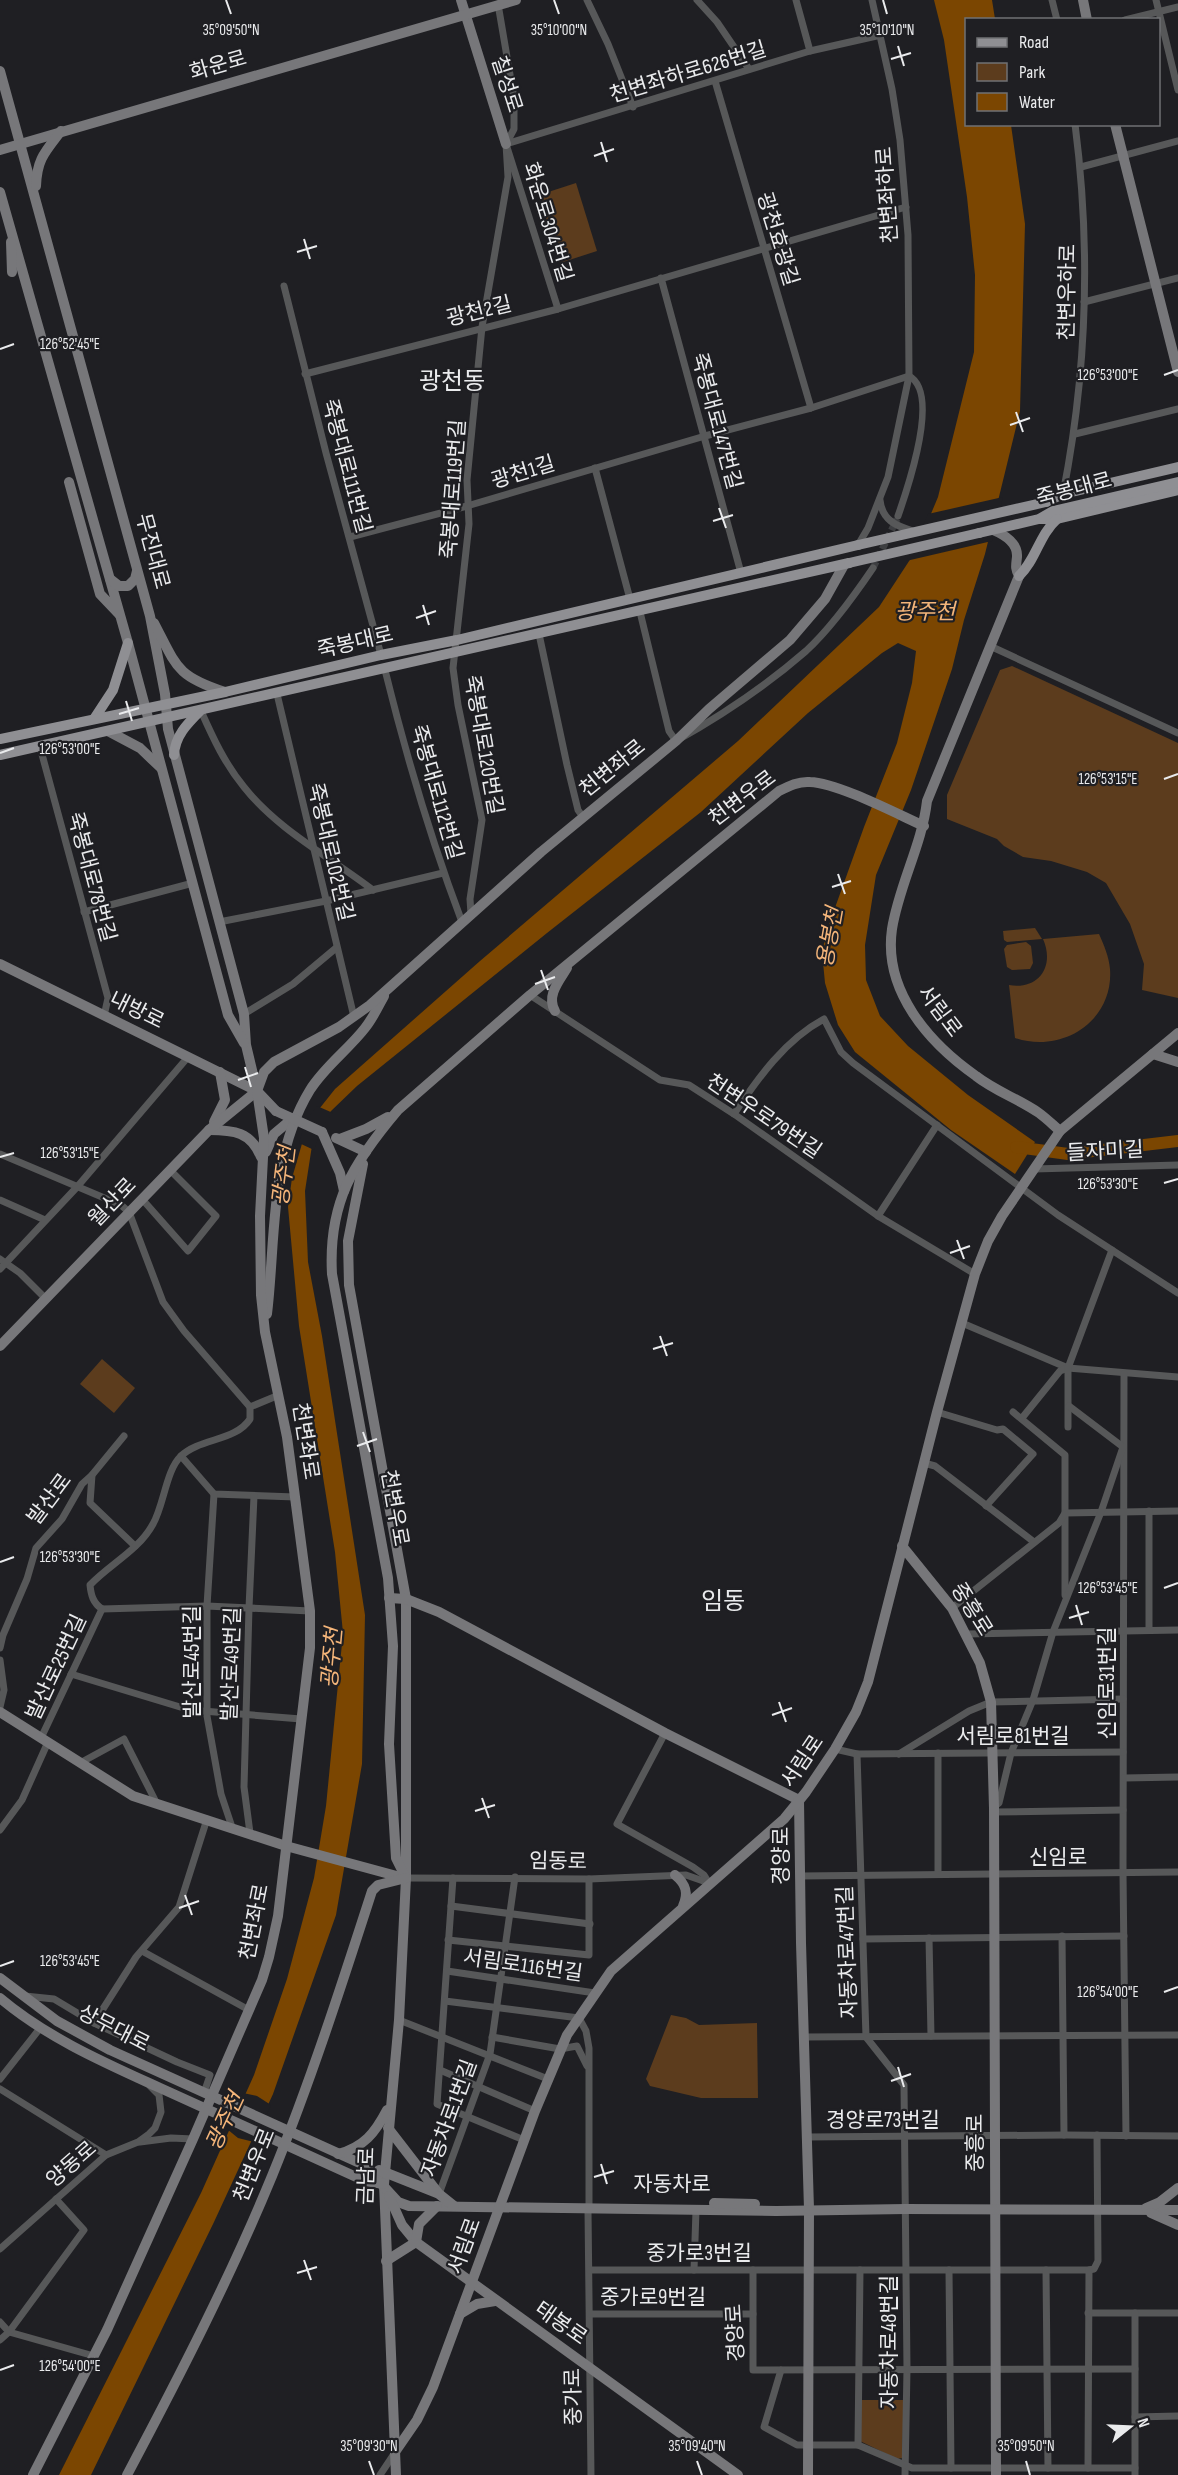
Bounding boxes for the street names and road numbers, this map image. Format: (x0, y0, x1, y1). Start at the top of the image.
street label: 천변좌하로626번길 (607, 37, 769, 108)
street label: 화운로 (187, 45, 249, 85)
street label: 칠성로 (486, 53, 527, 116)
street label: 천변좌하로 (872, 146, 903, 244)
street label: 화운로304번길 (518, 159, 578, 285)
street label: 광천효광길 (751, 189, 804, 289)
street label: 천변우하로 (1054, 243, 1081, 341)
street label: 광천2길 (444, 291, 514, 332)
street label: 죽봉대로147번길 (686, 350, 747, 492)
street label: 죽봉대로111번길 (317, 396, 376, 536)
street label: 죽봉대로119번길 (436, 418, 471, 560)
street label: 광천1길 (488, 451, 558, 494)
street label: 죽봉대로 (1034, 467, 1115, 512)
street label: 무진대로 (130, 511, 175, 592)
street label: 죽봉대로 (315, 622, 396, 663)
street label: 죽봉대로120번길 (459, 673, 508, 817)
street label: 죽봉대로112번길 (405, 722, 468, 863)
street label: 천변좌로 (574, 734, 650, 802)
street label: 천변우로 (704, 765, 781, 832)
street label: 죽봉대로102번길 (302, 780, 359, 924)
street label: 죽봉대로78번길 (62, 809, 121, 945)
street label: 서림로 (912, 981, 967, 1042)
street label: 내방로 (105, 987, 168, 1034)
street label: 천변우로79번길 (701, 1069, 826, 1164)
street label: 들자미길 (1066, 1137, 1144, 1166)
street label: 월산로 (83, 1173, 141, 1232)
street label: 천변좌로 (287, 1401, 324, 1481)
street label: 천변우로 (375, 1468, 414, 1548)
street label: 발산로 (22, 1469, 77, 1530)
street label: 중흥로 (946, 1578, 998, 1640)
street label: 발산로45번길 (180, 1605, 205, 1719)
street label: 발산로49번길 (217, 1606, 246, 1722)
street label: 발산로25번길 (21, 1610, 92, 1724)
street label: 신임로31번길 (1095, 1627, 1120, 1739)
street label: 서림로81번길 (956, 1724, 1070, 1749)
street label: 서림로 (776, 1730, 829, 1792)
street label: 경양로 (769, 1827, 794, 1885)
street label: 신임로 (1029, 1845, 1087, 1870)
street label: 임동로 (529, 1848, 587, 1875)
street label: 천변좌로 (235, 1882, 274, 1962)
street label: 자동차로47번길 (833, 1885, 862, 2019)
street label: 서림로116번길 (462, 1945, 584, 1986)
street label: 상무대로 (74, 2000, 154, 2057)
street label: 자동차로1번길 (417, 2056, 482, 2180)
street label: 경양로73번길 (826, 2108, 940, 2133)
street label: 중흥로 (963, 2114, 988, 2172)
street label: 천변우로 (228, 2125, 281, 2206)
street label: 양동로 (41, 2136, 101, 2193)
street label: 금남로 (353, 2147, 380, 2205)
street label: 자동차로 (633, 2172, 711, 2197)
street label: 서림로 (443, 2215, 486, 2278)
street label: 중가로3번길 (646, 2241, 752, 2266)
street label: 자동차로48번길 (877, 2275, 902, 2409)
street label: 중가로9번길 (600, 2285, 706, 2310)
street label: 태봉로 (530, 2297, 592, 2350)
street label: 경양로 (721, 2303, 749, 2363)
street label: 중가로 (560, 2368, 587, 2426)

